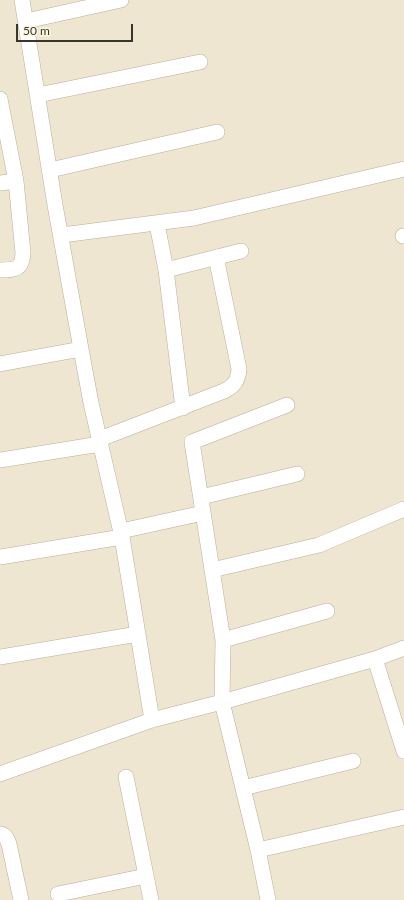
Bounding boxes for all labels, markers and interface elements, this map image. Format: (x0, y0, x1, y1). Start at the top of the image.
scale bar (18, 16, 135, 42)
text: 50 m (23, 23, 50, 38)

